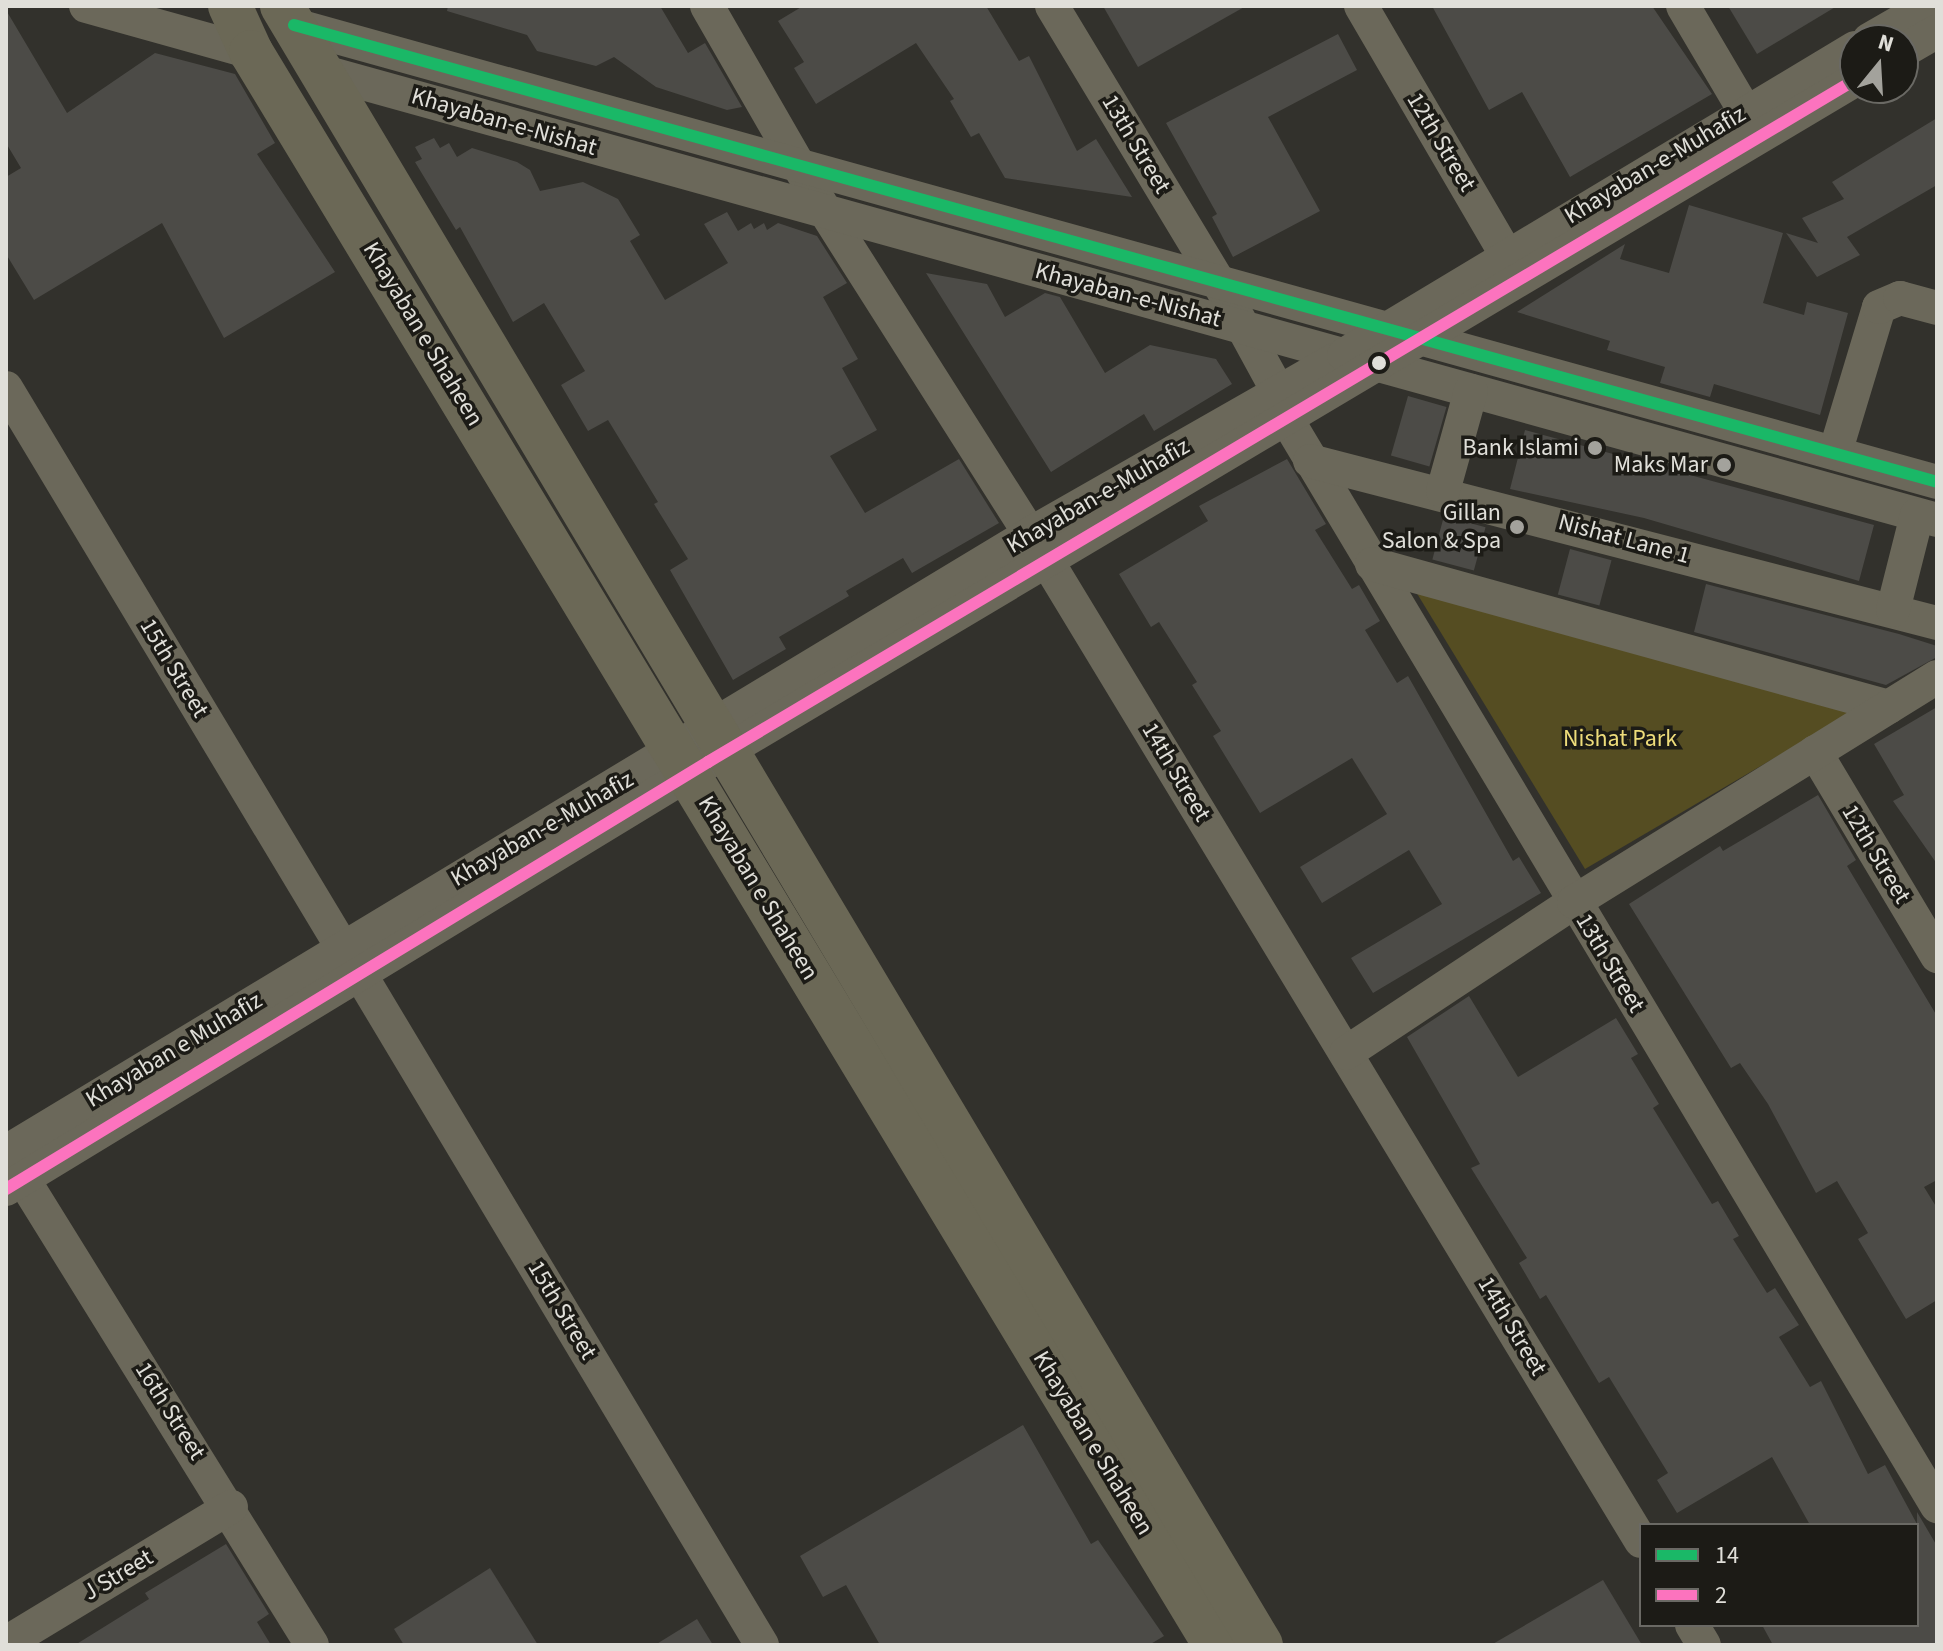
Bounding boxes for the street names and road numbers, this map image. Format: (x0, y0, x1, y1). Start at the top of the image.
street label: Khayaban-e-Nishat (408, 82, 600, 162)
street label: 12th Street (1400, 87, 1482, 197)
street label: 13th Street (1095, 89, 1177, 199)
street label: Khayaban-e-Muhafiz (1559, 100, 1751, 230)
street label: Khayaban e Shaheen (357, 237, 489, 431)
street label: Khayaban-e-Nishat (1032, 256, 1224, 334)
street label: Khayaban-e-Muhafiz (1002, 432, 1194, 560)
street label: Nishat Lane 1 (1555, 508, 1693, 570)
street label: 15th Street (133, 613, 215, 723)
street label: 14th Street (1135, 717, 1217, 827)
street label: Khayaban-e-Muhafiz (446, 765, 638, 893)
street label: Khayaban e Shaheen (692, 791, 824, 985)
street label: 12th Street (1835, 799, 1917, 909)
street label: 13th Street (1569, 908, 1651, 1018)
street label: Khayaban e Muhafiz (81, 986, 267, 1114)
street label: 15th Street (521, 1255, 603, 1365)
street label: 14th Street (1471, 1271, 1553, 1381)
street label: Khayaban e Shaheen (1027, 1346, 1159, 1540)
street label: 16th Street (129, 1357, 211, 1465)
street label: J Street (78, 1543, 158, 1607)

